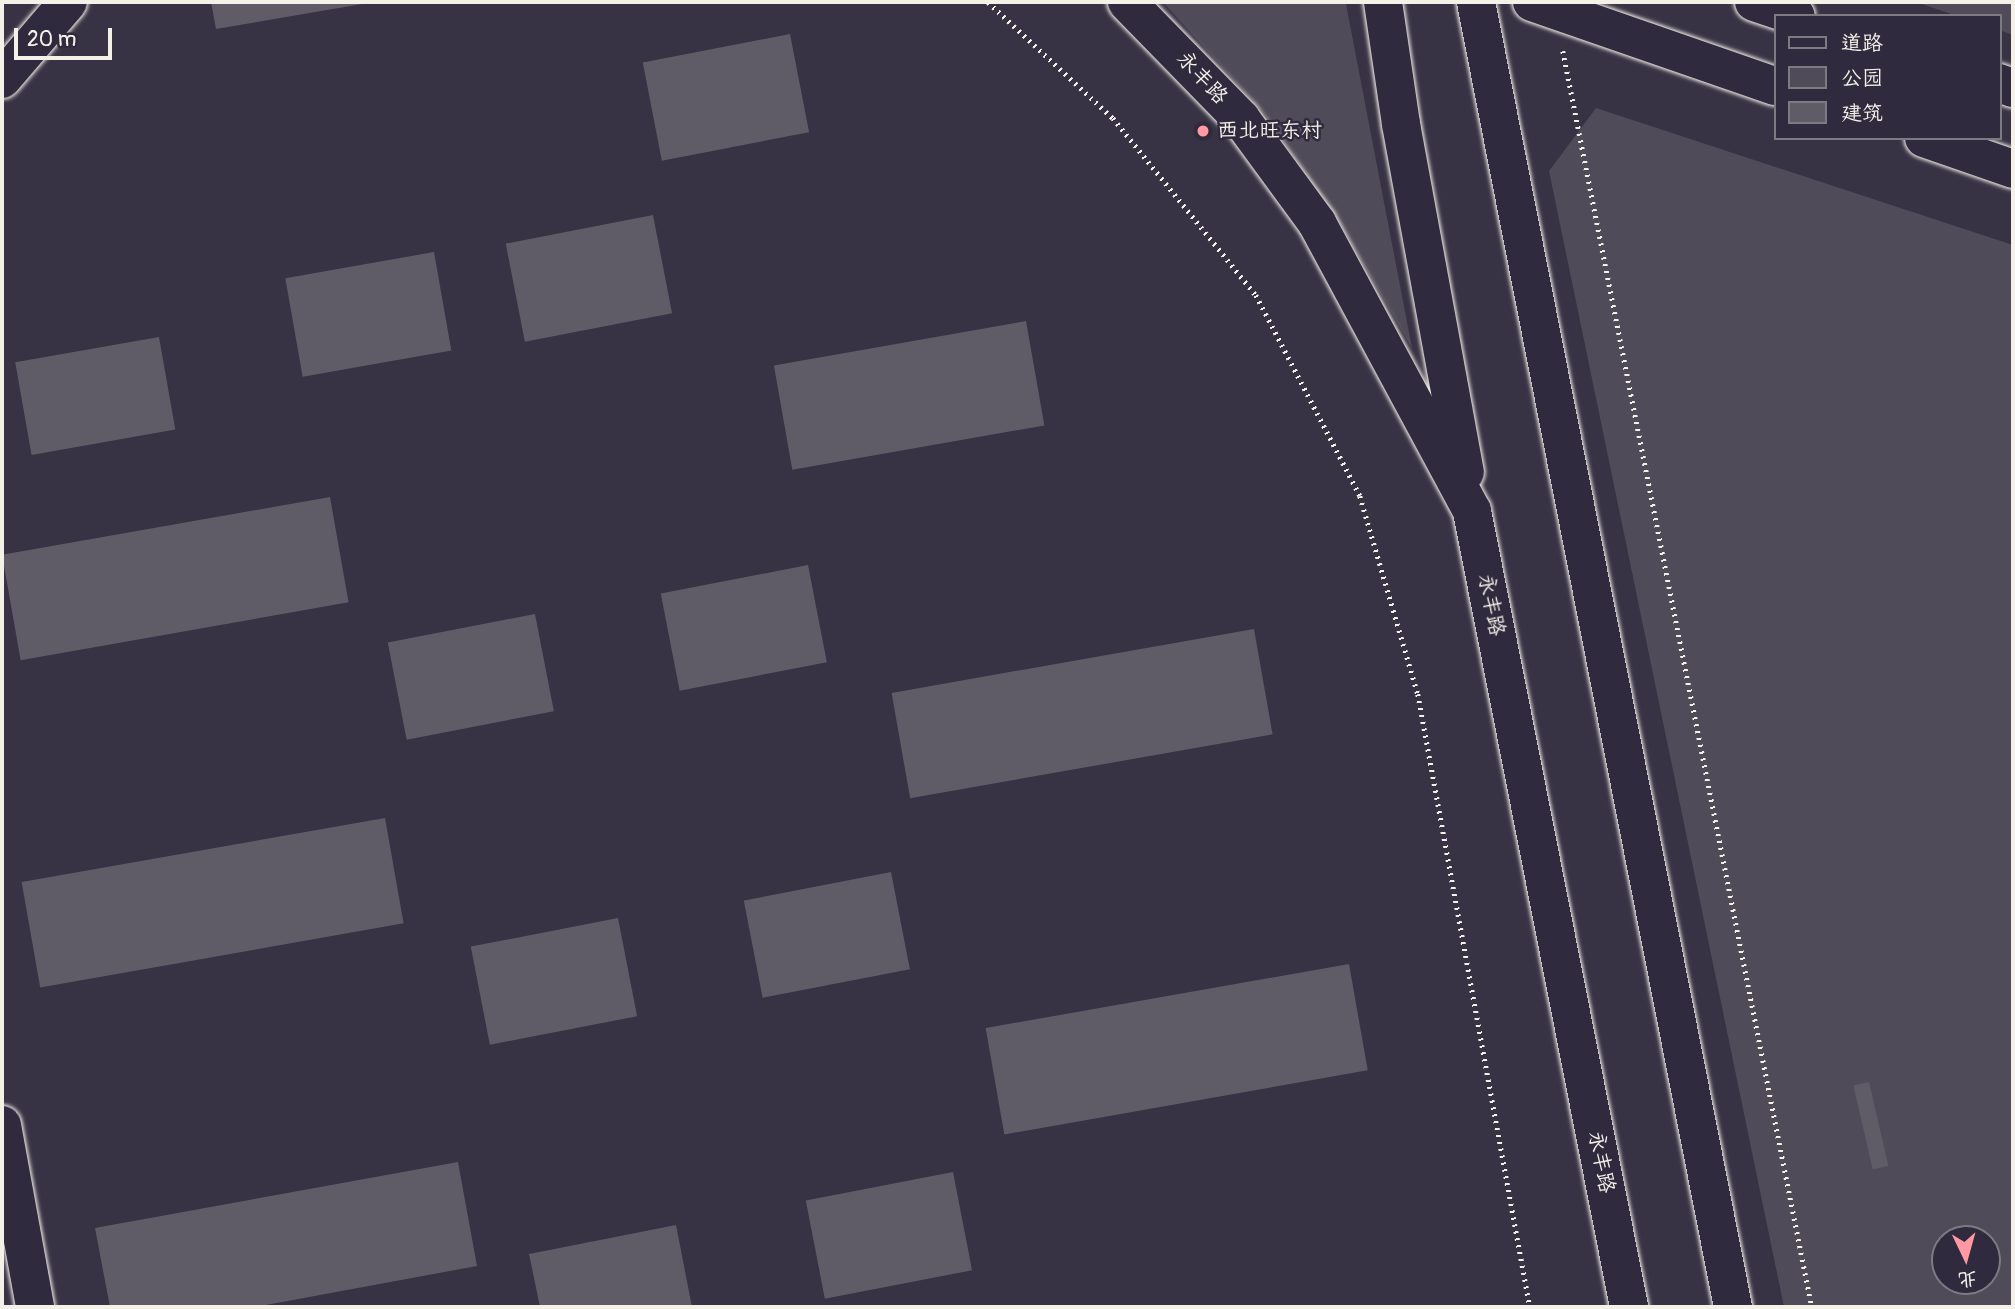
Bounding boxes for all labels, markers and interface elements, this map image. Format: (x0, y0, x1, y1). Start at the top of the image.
scale bar (18, 14, 116, 58)
legend (1773, 14, 2001, 140)
text: 20 m (27, 26, 76, 53)
text: 道路 (1841, 30, 1883, 57)
street label: 永丰路 (1171, 46, 1233, 110)
text: 公园 (1841, 65, 1883, 92)
text: 建筑 (1841, 100, 1883, 127)
place label: 西北旺东村 (1217, 118, 1322, 144)
marker: 西北旺东村 (1195, 123, 1211, 139)
street label: 永丰路 (1473, 572, 1509, 638)
street label: 永丰路 (1583, 1129, 1619, 1195)
north arrow (1931, 1225, 2001, 1295)
text: 北 (1957, 1266, 1978, 1292)

